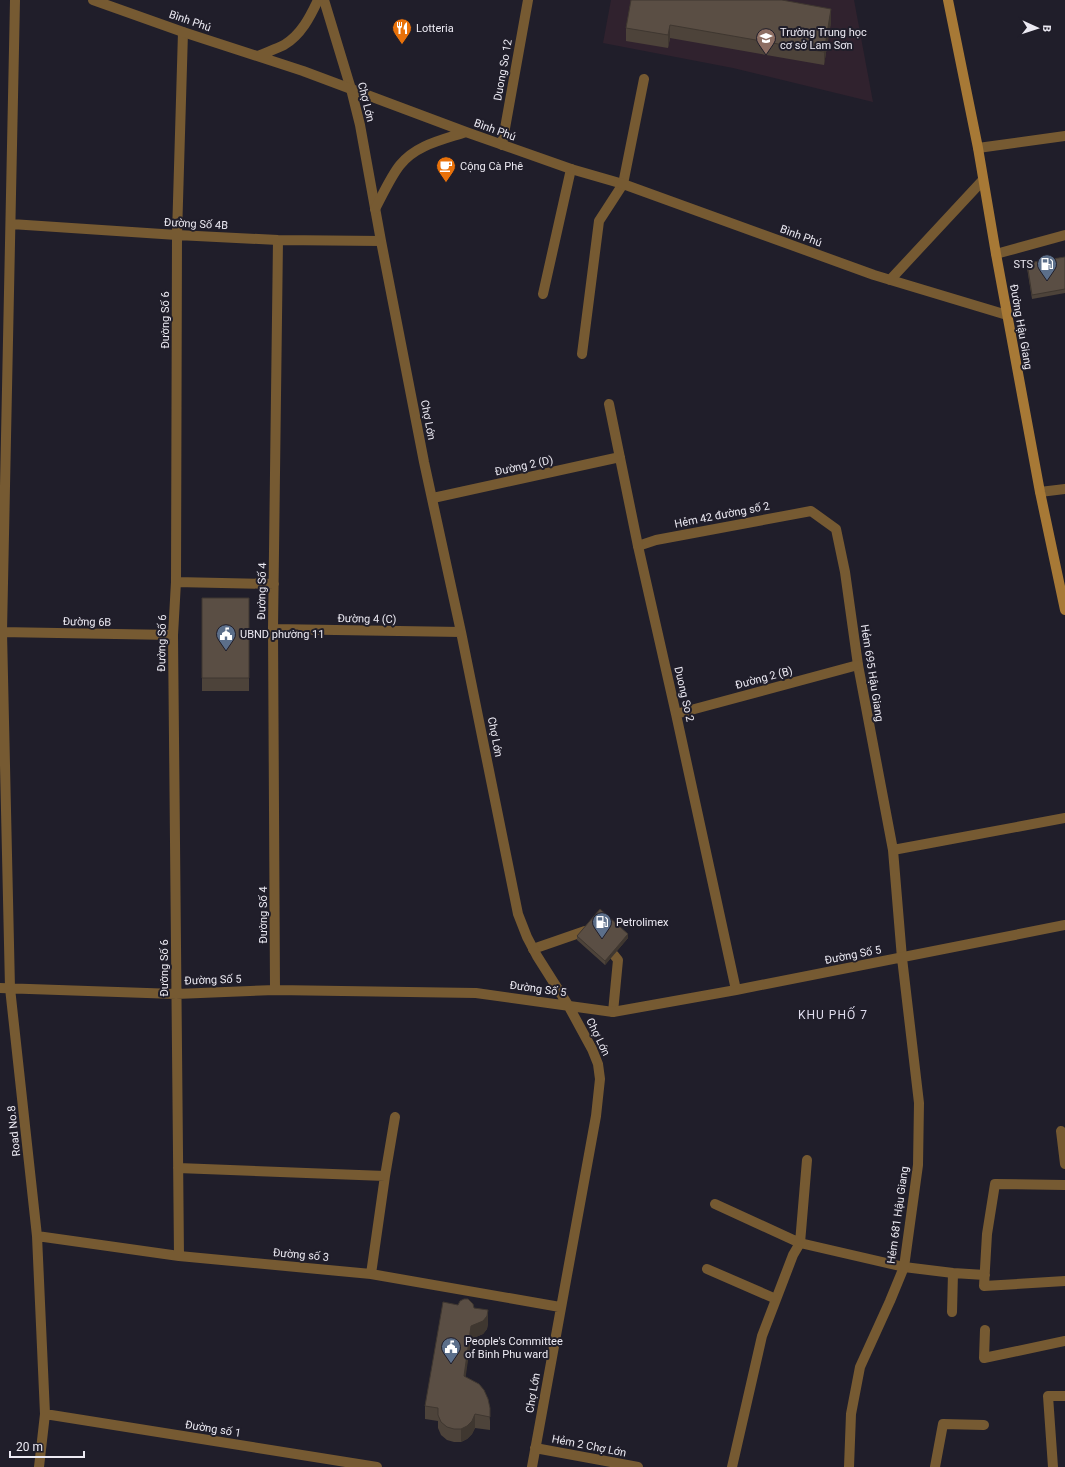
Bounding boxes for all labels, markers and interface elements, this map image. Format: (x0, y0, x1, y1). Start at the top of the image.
street label: Bình Phú (167, 8, 213, 34)
north arrow (1017, 8, 1057, 48)
restaurant icon: Lotteria (391, 17, 413, 45)
place label: Lotteria (416, 22, 454, 35)
text: B (1040, 25, 1053, 32)
place label: Trường Trung học cơ sở Lam Sơn (780, 26, 867, 52)
school or university icon: Trường Trung học cơ sở Lam Sơn (755, 27, 777, 55)
street label: Duong So 12 (491, 38, 515, 102)
street label: Chợ Lớn (355, 81, 377, 123)
street label: Bình Phú (472, 116, 518, 144)
cafe icon: Cộng Cà Phê (435, 155, 457, 183)
place label: Cộng Cà Phê (460, 160, 523, 173)
street label: Đường Số 4B (164, 216, 228, 232)
street label: Bình Phú (778, 222, 824, 250)
fuel station icon: STS (1036, 253, 1058, 281)
place label: STS (1013, 258, 1033, 271)
street label: Đường Hậu Giang (1007, 283, 1035, 371)
street label: Đường Số 6 (159, 291, 172, 349)
street label: Chợ Lớn (418, 399, 438, 441)
street label: Đường 2 (D) (494, 453, 554, 479)
street label: Hẻm 42 đường số 2 (673, 499, 771, 531)
street label: Đường Số 4 (255, 562, 269, 620)
street label: Đường 4 (C) (337, 612, 397, 626)
street label: Đường Số 6 (155, 614, 169, 672)
street label: Đường 6B (63, 615, 111, 629)
public building icon: UBND phường 11 (215, 623, 237, 651)
street label: Hẻm 695 Hậu Giang (858, 623, 886, 723)
place label: UBND phường 11 (240, 628, 324, 641)
street label: Đường 2 (B) (734, 664, 794, 692)
street label: Duong So 2 (671, 665, 697, 723)
street label: Chợ Lớn (485, 716, 505, 758)
street label: Đường Số 4 (257, 886, 270, 944)
fuel station icon: Petrolimex (591, 911, 613, 939)
place label: Petrolimex (616, 916, 669, 929)
street label: Đường Số 6 (158, 939, 171, 997)
street label: Đường Số 5 (824, 943, 882, 967)
street label: Đường Số 5 (184, 973, 242, 987)
street label: Đường Số 5 (509, 979, 567, 999)
district label: KHU PHỐ 7 (798, 1006, 868, 1022)
street label: Chợ Lớn (583, 1016, 613, 1058)
street label: Road No.8 (5, 1105, 23, 1157)
street label: Hẻm 681 Hậu Giang (885, 1165, 911, 1265)
street label: Đường số 3 (272, 1246, 330, 1264)
place label: People's Committee of Binh Phu ward (465, 1335, 563, 1361)
public building icon: People's Committee of Binh Phu ward (440, 1336, 462, 1364)
street label: Chợ Lớn (523, 1372, 543, 1414)
street label: Đường số 1 (184, 1418, 242, 1440)
street label: Hẻm 2 Chợ Lớn (551, 1432, 627, 1460)
scale bar (10, 1433, 84, 1459)
text: 20 m (16, 1440, 43, 1454)

